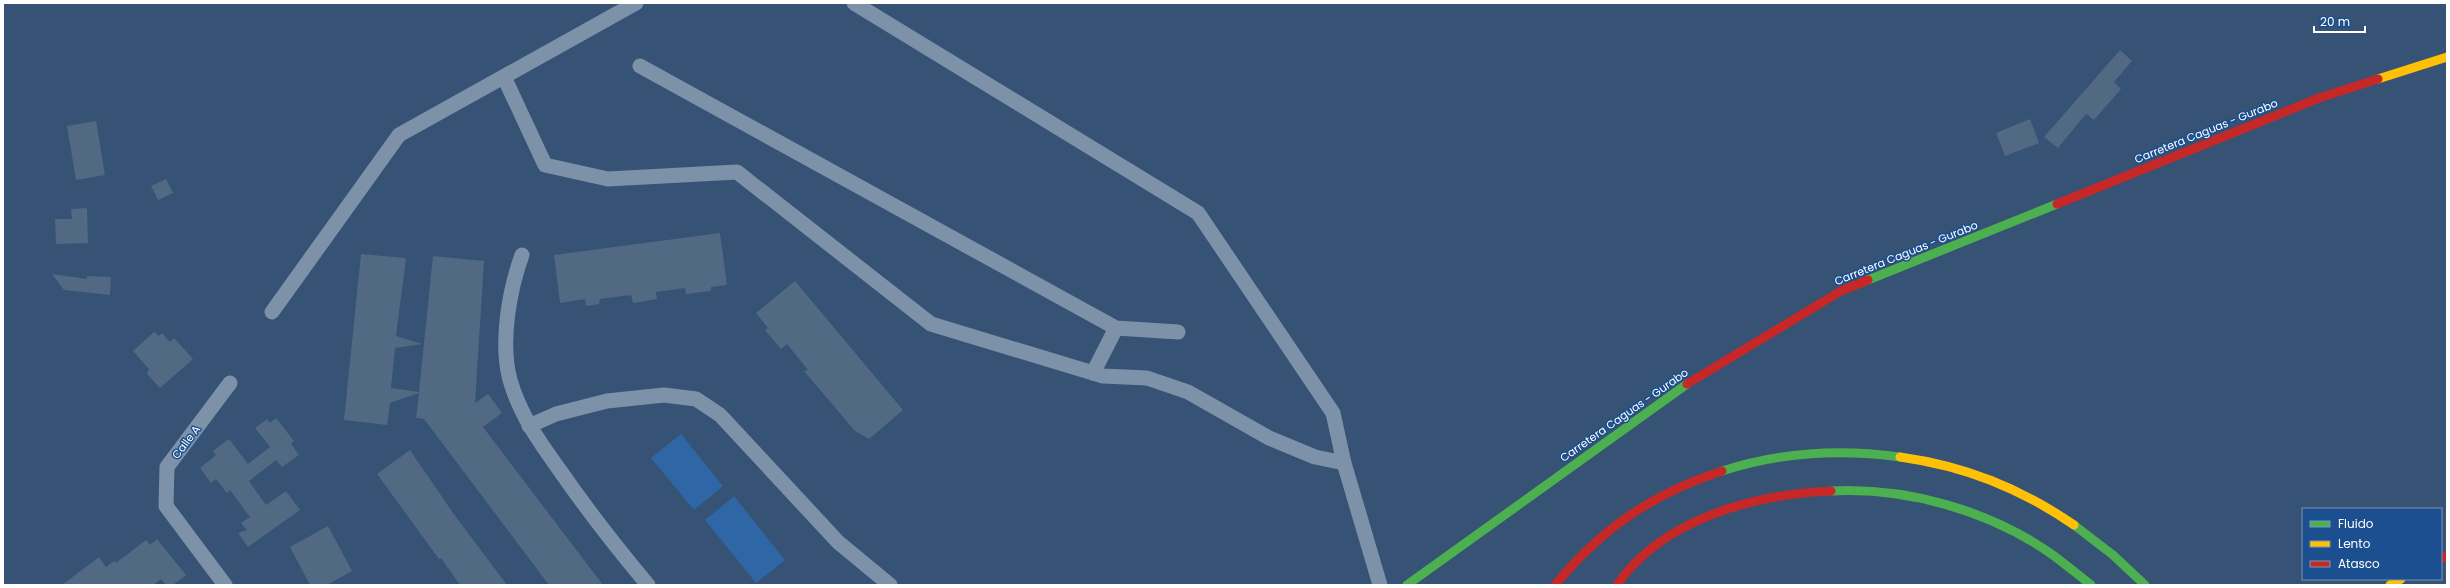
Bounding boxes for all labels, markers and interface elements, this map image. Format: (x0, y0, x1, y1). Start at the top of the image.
scale bar (2314, 8, 2365, 34)
text: 20 m (2320, 13, 2350, 30)
street label: Carretera Caguas - Gurabo (2132, 95, 2280, 167)
street label: Carretera Caguas - Gurabo (1832, 217, 1980, 289)
street label: Carretera Caguas - Gurabo (1557, 364, 1691, 466)
street label: Calle A (168, 421, 204, 462)
legend (2302, 508, 2442, 580)
text: Fluido (2338, 515, 2374, 532)
text: Lento (2338, 535, 2371, 552)
text: Atasco (2338, 555, 2380, 572)

